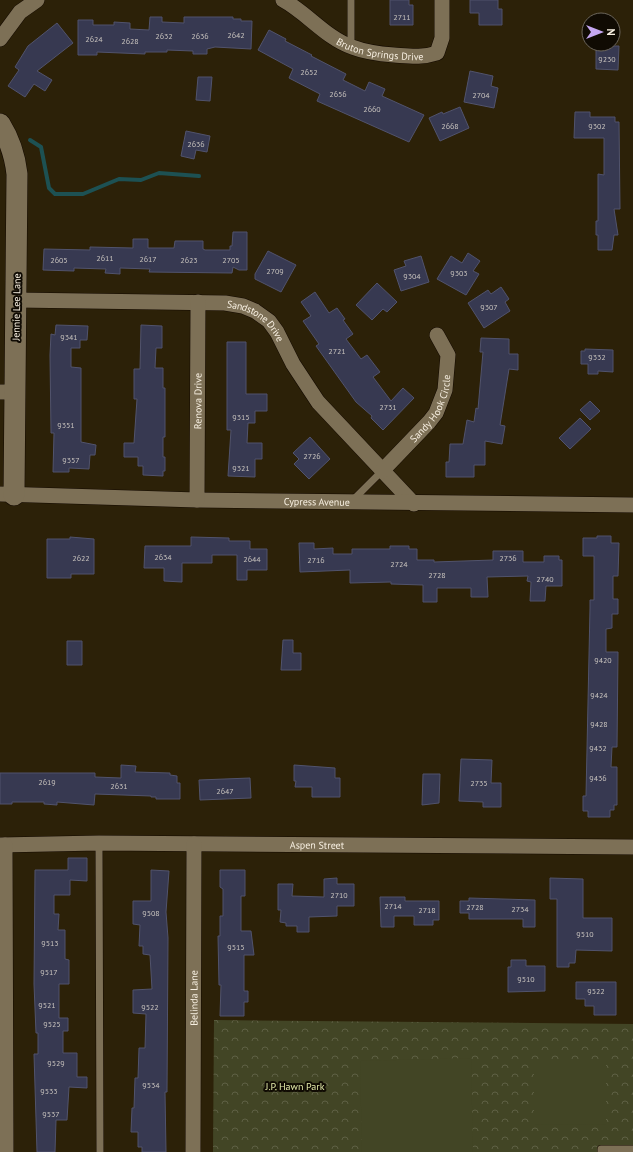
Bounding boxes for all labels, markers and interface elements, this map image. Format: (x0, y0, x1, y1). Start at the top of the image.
house number: 2711 (393, 12, 411, 22)
north arrow (581, 12, 621, 52)
text: N (604, 28, 618, 36)
house number: 2642 (227, 30, 245, 40)
house number: 2632 (155, 31, 173, 41)
house number: 2636 (191, 31, 209, 41)
house number: 2624 (85, 34, 103, 44)
street label: Bruton Springs Drive (334, 35, 424, 63)
house number: 2628 (121, 36, 139, 46)
house number: 9230 (598, 54, 616, 64)
house number: 2652 (300, 67, 318, 77)
house number: 2656 (329, 89, 347, 99)
house number: 2704 (472, 90, 490, 100)
house number: 2660 (363, 104, 381, 114)
house number: 2668 (441, 121, 459, 131)
house number: 9302 (588, 121, 606, 131)
house number: 2636 (187, 139, 205, 149)
house number: 2611 (96, 253, 114, 263)
house number: 2617 (139, 254, 157, 264)
house number: 2605 (50, 255, 68, 265)
house number: 2623 (180, 255, 198, 265)
house number: 2705 (222, 255, 240, 265)
house number: 2709 (266, 266, 284, 276)
house number: 9303 (450, 268, 468, 278)
house number: 9304 (403, 271, 421, 281)
street label: Jennie Lee Lane (9, 273, 24, 342)
street label: Sandstone Drive (226, 297, 287, 344)
house number: 9307 (480, 302, 498, 312)
house number: 9341 (60, 332, 78, 342)
house number: 2721 (328, 346, 346, 356)
house number: 9332 (588, 352, 606, 362)
street label: Renova Drive (191, 373, 205, 429)
street label: Sandy Hook Circle (407, 374, 453, 445)
house number: 2731 (379, 402, 397, 412)
house number: 9315 (232, 412, 250, 422)
house number: 9351 (57, 420, 75, 430)
house number: 2726 (303, 451, 321, 461)
house number: 9357 (62, 455, 80, 465)
house number: 9321 (232, 463, 250, 473)
street label: Cypress Avenue (284, 495, 350, 509)
house number: 2634 (154, 552, 172, 562)
house number: 2622 (72, 553, 90, 563)
house number: 2736 (499, 553, 517, 563)
house number: 2644 (243, 554, 261, 564)
house number: 2716 (307, 555, 325, 565)
house number: 2724 (390, 559, 408, 569)
house number: 2728 (428, 570, 446, 580)
house number: 2740 (536, 574, 554, 584)
house number: 9420 (594, 655, 612, 665)
house number: 9424 (590, 690, 608, 700)
house number: 9428 (590, 719, 608, 729)
house number: 9432 (589, 743, 607, 753)
house number: 9436 (589, 773, 607, 783)
house number: 2619 (38, 777, 56, 787)
house number: 2735 (470, 778, 488, 788)
house number: 2631 (110, 781, 128, 791)
house number: 2647 (216, 786, 234, 796)
street label: Aspen Street (290, 838, 345, 852)
house number: 2710 (330, 890, 348, 900)
house number: 2714 (384, 901, 402, 911)
house number: 2728 (466, 902, 484, 912)
house number: 2734 (511, 904, 529, 914)
house number: 2718 (418, 905, 436, 915)
house number: 9508 (142, 908, 160, 918)
house number: 9510 (576, 929, 594, 939)
house number: 9513 (41, 938, 59, 948)
house number: 9515 (227, 942, 245, 952)
house number: 9517 (40, 967, 58, 977)
street label: Belinda Lane (187, 970, 201, 1026)
house number: 9510 (517, 974, 535, 984)
house number: 9522 (587, 986, 605, 996)
house number: 9521 (38, 1000, 56, 1010)
house number: 9522 (141, 1002, 159, 1012)
house number: 9525 (43, 1019, 61, 1029)
house number: 9529 (47, 1058, 65, 1068)
house number: 9534 (142, 1080, 160, 1090)
park label: J.P. Hawn Park (265, 1080, 325, 1093)
house number: 9533 (40, 1086, 58, 1096)
house number: 9537 (42, 1109, 60, 1119)

